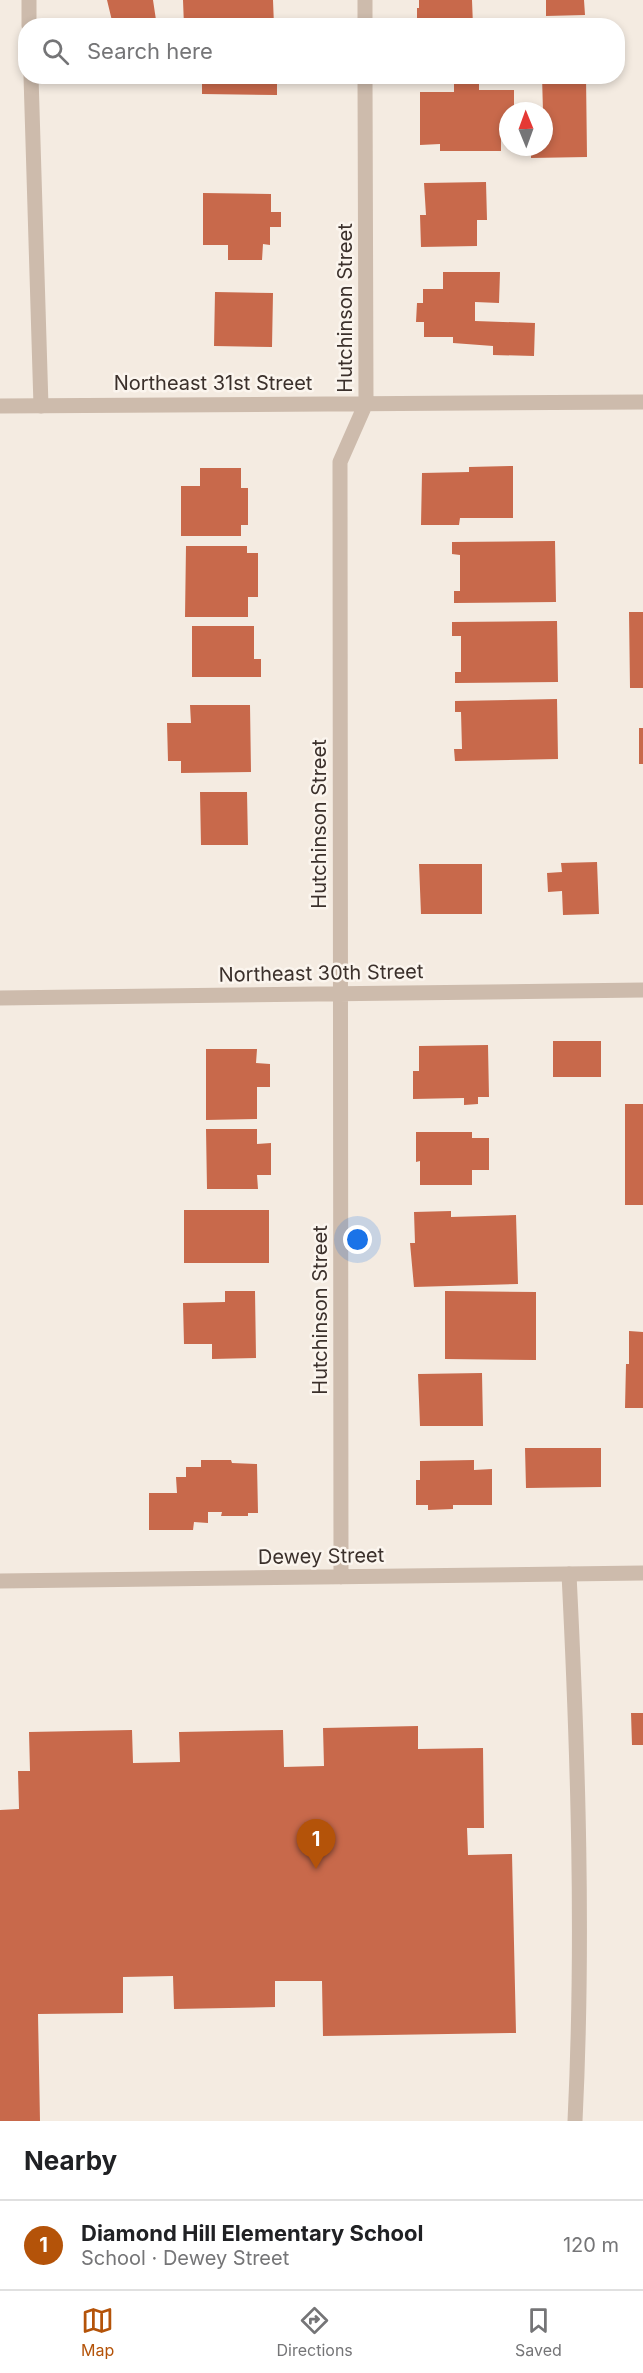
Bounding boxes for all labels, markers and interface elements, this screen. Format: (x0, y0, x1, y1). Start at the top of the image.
search box (18, 18, 625, 84)
icon: search (39, 35, 72, 68)
text: Search here (87, 38, 213, 64)
north arrow (499, 102, 553, 156)
street label: Hutchinson Street (333, 223, 357, 393)
street label: Northeast 31st Street (114, 371, 313, 395)
street label: Hutchinson Street (307, 739, 331, 909)
street label: Northeast 30th Street (218, 959, 424, 987)
street label: Hutchinson Street (308, 1225, 332, 1395)
your location (343, 1225, 372, 1254)
street label: Dewey Street (258, 1543, 385, 1569)
pin: 1 (296, 1820, 336, 1869)
text: Nearby (24, 2145, 117, 2176)
text: Diamond Hill Elementary School (81, 2220, 424, 2246)
text: 1 (39, 2233, 48, 2257)
text: 120 m (563, 2233, 619, 2257)
text: School · Dewey Street (81, 2246, 289, 2270)
tab: Map (81, 2304, 114, 2360)
tab: Directions (277, 2304, 353, 2360)
tab: Saved (515, 2304, 562, 2360)

